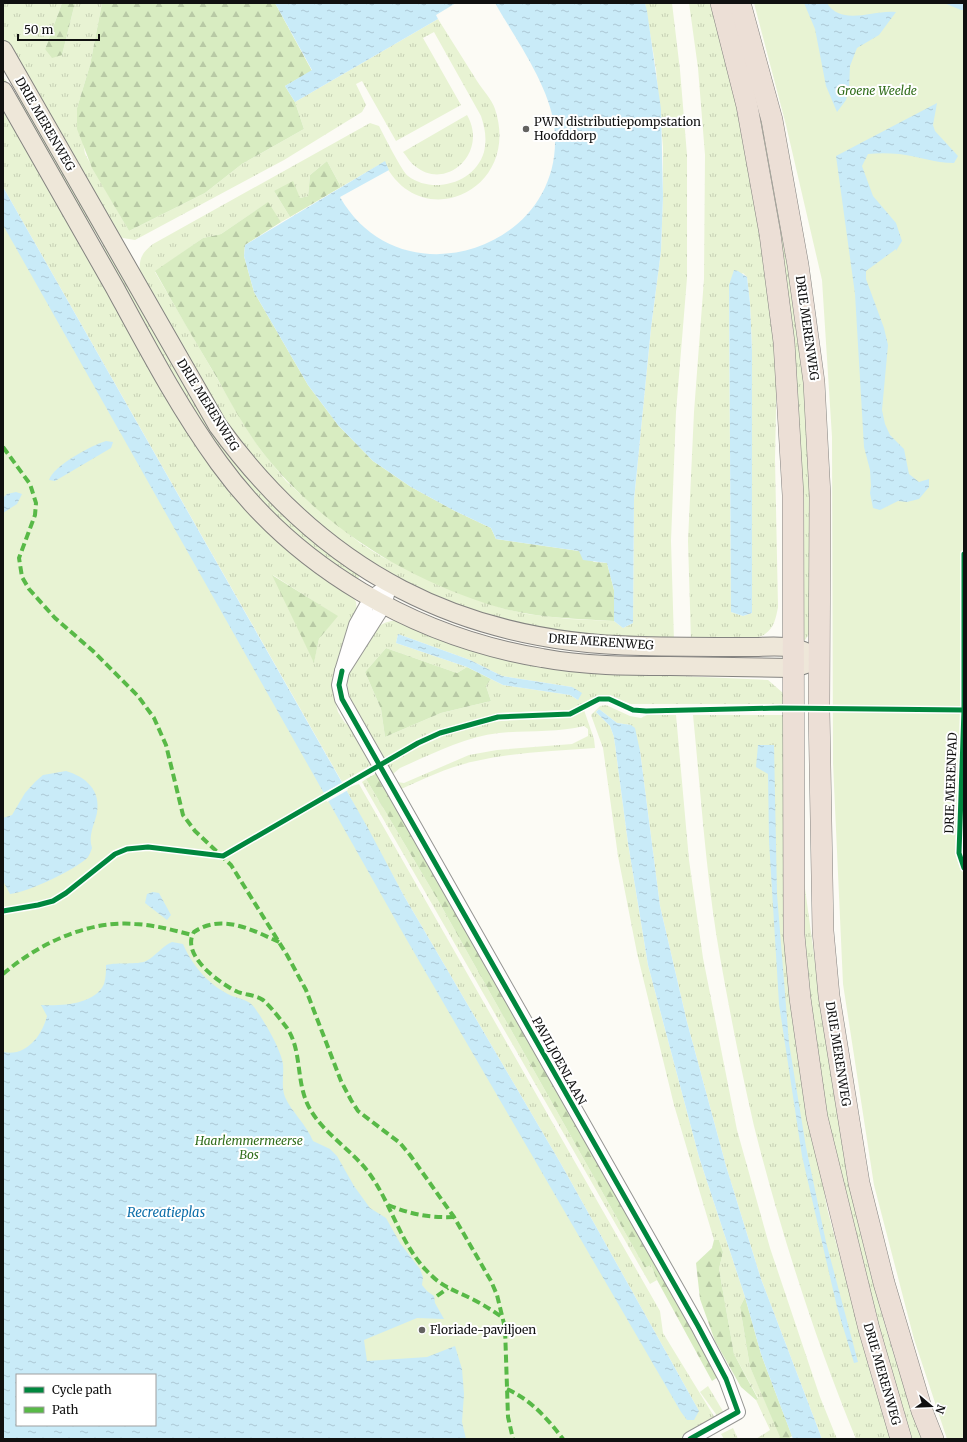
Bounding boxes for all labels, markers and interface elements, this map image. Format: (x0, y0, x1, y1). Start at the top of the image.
scale bar (18, 16, 99, 42)
text: 50 m (24, 22, 53, 37)
street label: DRIE MERENWEG (12, 74, 79, 174)
park label: Groene Weelde (837, 83, 917, 98)
place label: PWN distributiepompstation Hoofddorp (534, 114, 701, 143)
marker: PWN distributiepompstation Hoofddorp (521, 124, 531, 134)
street label: DRIE MERENWEG (793, 274, 822, 382)
street label: DRIE MERENWEG (174, 356, 243, 454)
street label: DRIE MERENWEG (548, 630, 655, 653)
street label: DRIE MERENPAD (941, 732, 960, 834)
street label: DRIE MERENWEG (823, 1000, 854, 1108)
street label: PAVILJOENLAAN (529, 1014, 590, 1108)
park label: Haarlemmermeerse Bos (194, 1133, 303, 1162)
water label: Recreatieplas (127, 1204, 206, 1221)
street label: DRIE MERENWEG (861, 1321, 904, 1427)
place label: Floriade-paviljoen (430, 1322, 536, 1337)
marker: Floriade-paviljoen (417, 1325, 427, 1335)
legend (16, 1374, 156, 1426)
text: Cycle path (52, 1382, 112, 1397)
north arrow (911, 1386, 951, 1426)
text: Path (52, 1402, 78, 1417)
text: N (932, 1403, 948, 1416)

